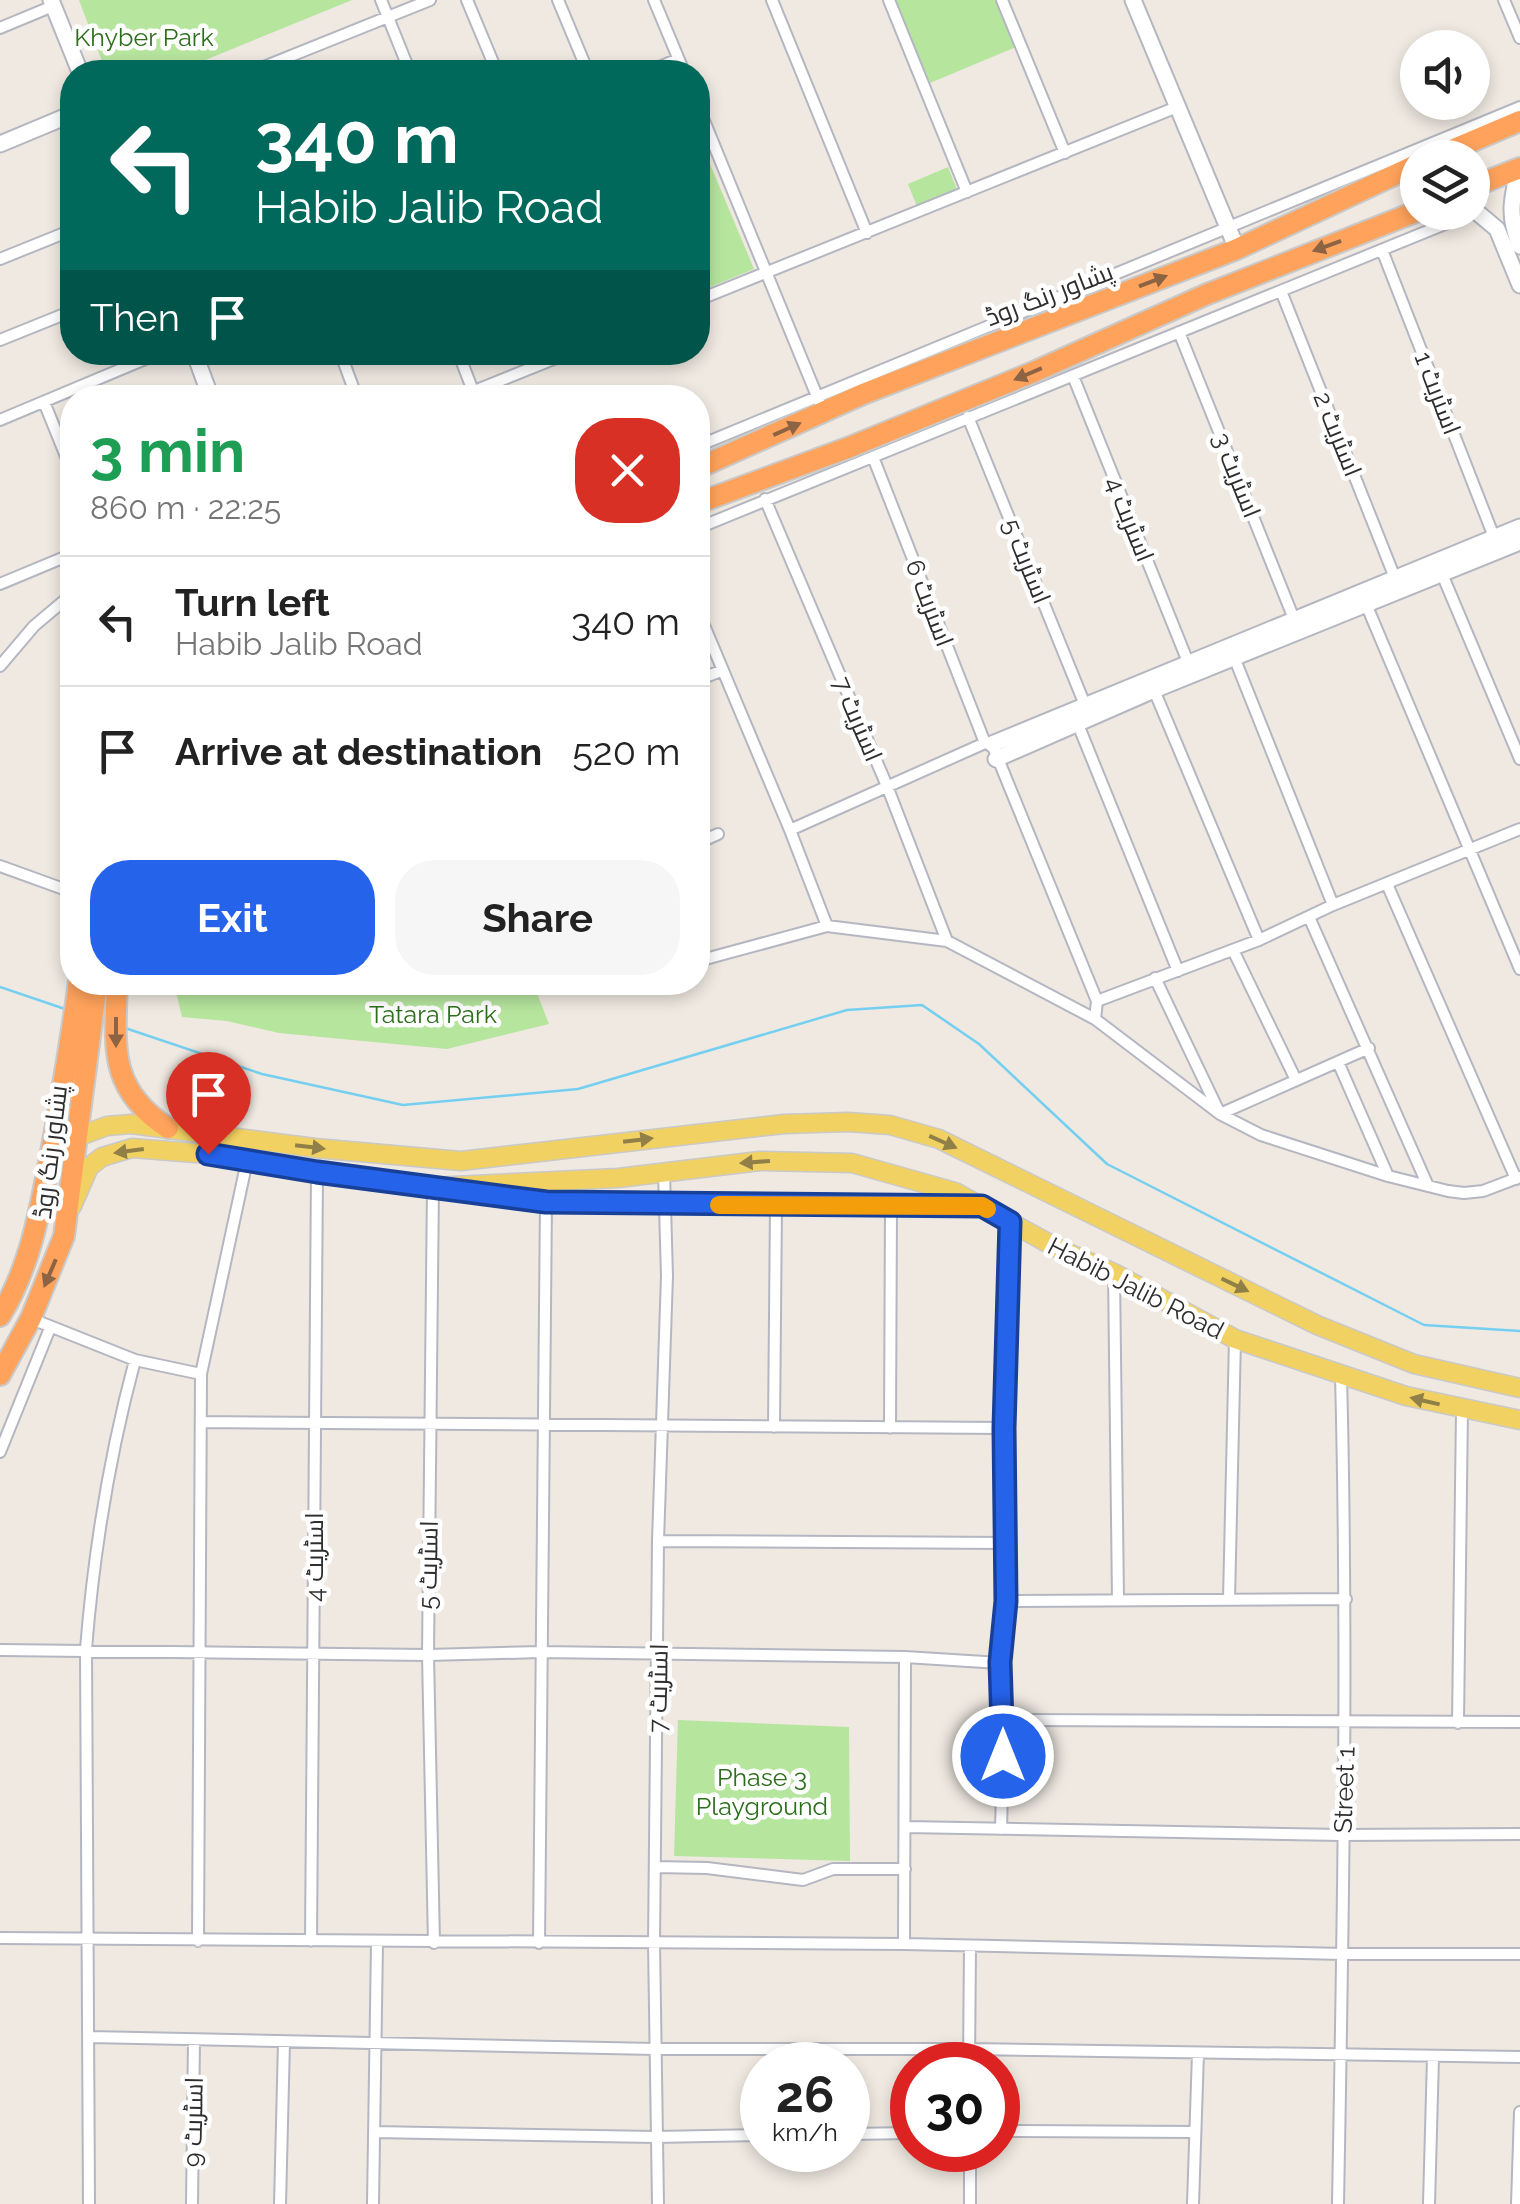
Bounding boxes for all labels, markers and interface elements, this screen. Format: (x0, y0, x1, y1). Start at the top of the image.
park label: Khyber Park (74, 22, 215, 52)
map controls (1400, 30, 1490, 230)
button: sound (1400, 30, 1490, 120)
text: 340 m (255, 97, 459, 179)
icon: left (90, 100, 220, 230)
button: layers (1400, 140, 1490, 230)
text: Habib Jalib Road (255, 181, 603, 234)
one-way arrow (1311, 239, 1341, 254)
street label: پشاور رنگ روڈ (981, 256, 1118, 334)
one-way arrow (1138, 273, 1168, 288)
icon: arrive (200, 290, 255, 345)
text: Then (90, 295, 180, 340)
street label: اسٹریٹ 1 (1409, 347, 1467, 439)
one-way arrow (1013, 366, 1043, 382)
street label: اسٹریٹ 2 (1307, 387, 1369, 481)
text: 3 min (90, 416, 245, 486)
button: close (575, 418, 680, 523)
one-way arrow (772, 421, 802, 437)
street label: اسٹریٹ 3 (1206, 428, 1268, 522)
street label: اسٹریٹ 4 (1099, 472, 1161, 566)
text: 860 m · 22:25 (90, 489, 281, 526)
street label: اسٹریٹ 5 (996, 514, 1058, 608)
street label: اسٹریٹ 6 (900, 555, 960, 651)
text: Turn left (175, 580, 330, 625)
icon: left (90, 594, 145, 649)
text: 340 m (571, 599, 680, 644)
text: Habib Jalib Road (175, 625, 423, 662)
street label: اسٹریٹ 7 (827, 672, 889, 766)
icon: arrive (90, 724, 145, 779)
text: Arrive at destination (175, 729, 542, 774)
text: 520 m (572, 729, 681, 774)
button: Exit (90, 860, 375, 975)
button: Share (395, 860, 680, 975)
park label: Tatara Park (369, 999, 498, 1029)
one-way arrow (108, 1017, 124, 1049)
pin (166, 1052, 251, 1155)
icon: arrive (181, 1067, 236, 1122)
street label: پشاور رنگ روڈ (27, 1083, 75, 1221)
one-way arrow (623, 1132, 655, 1148)
one-way arrow (928, 1134, 958, 1150)
one-way arrow (295, 1139, 327, 1155)
one-way arrow (113, 1143, 144, 1159)
one-way arrow (738, 1154, 770, 1170)
street label: Habib Jalib Road (1043, 1231, 1229, 1345)
one-way arrow (41, 1258, 57, 1288)
one-way arrow (1220, 1277, 1249, 1294)
one-way arrow (1409, 1392, 1440, 1408)
street label: اسٹریٹ 4 (299, 1512, 329, 1602)
street label: اسٹریٹ 5 (412, 1520, 444, 1610)
street label: اسٹریٹ 7 (642, 1643, 674, 1733)
position arrow (951, 1704, 1055, 1808)
street label: Street 1 (1328, 1746, 1361, 1834)
park label: Phase 3 Playground (696, 1762, 828, 1821)
speed limit sign: 30 (890, 2042, 1020, 2172)
text: 26 (776, 2065, 834, 2124)
street label: اسٹریٹ 9 (177, 2077, 209, 2167)
text: km/h (772, 2117, 838, 2147)

